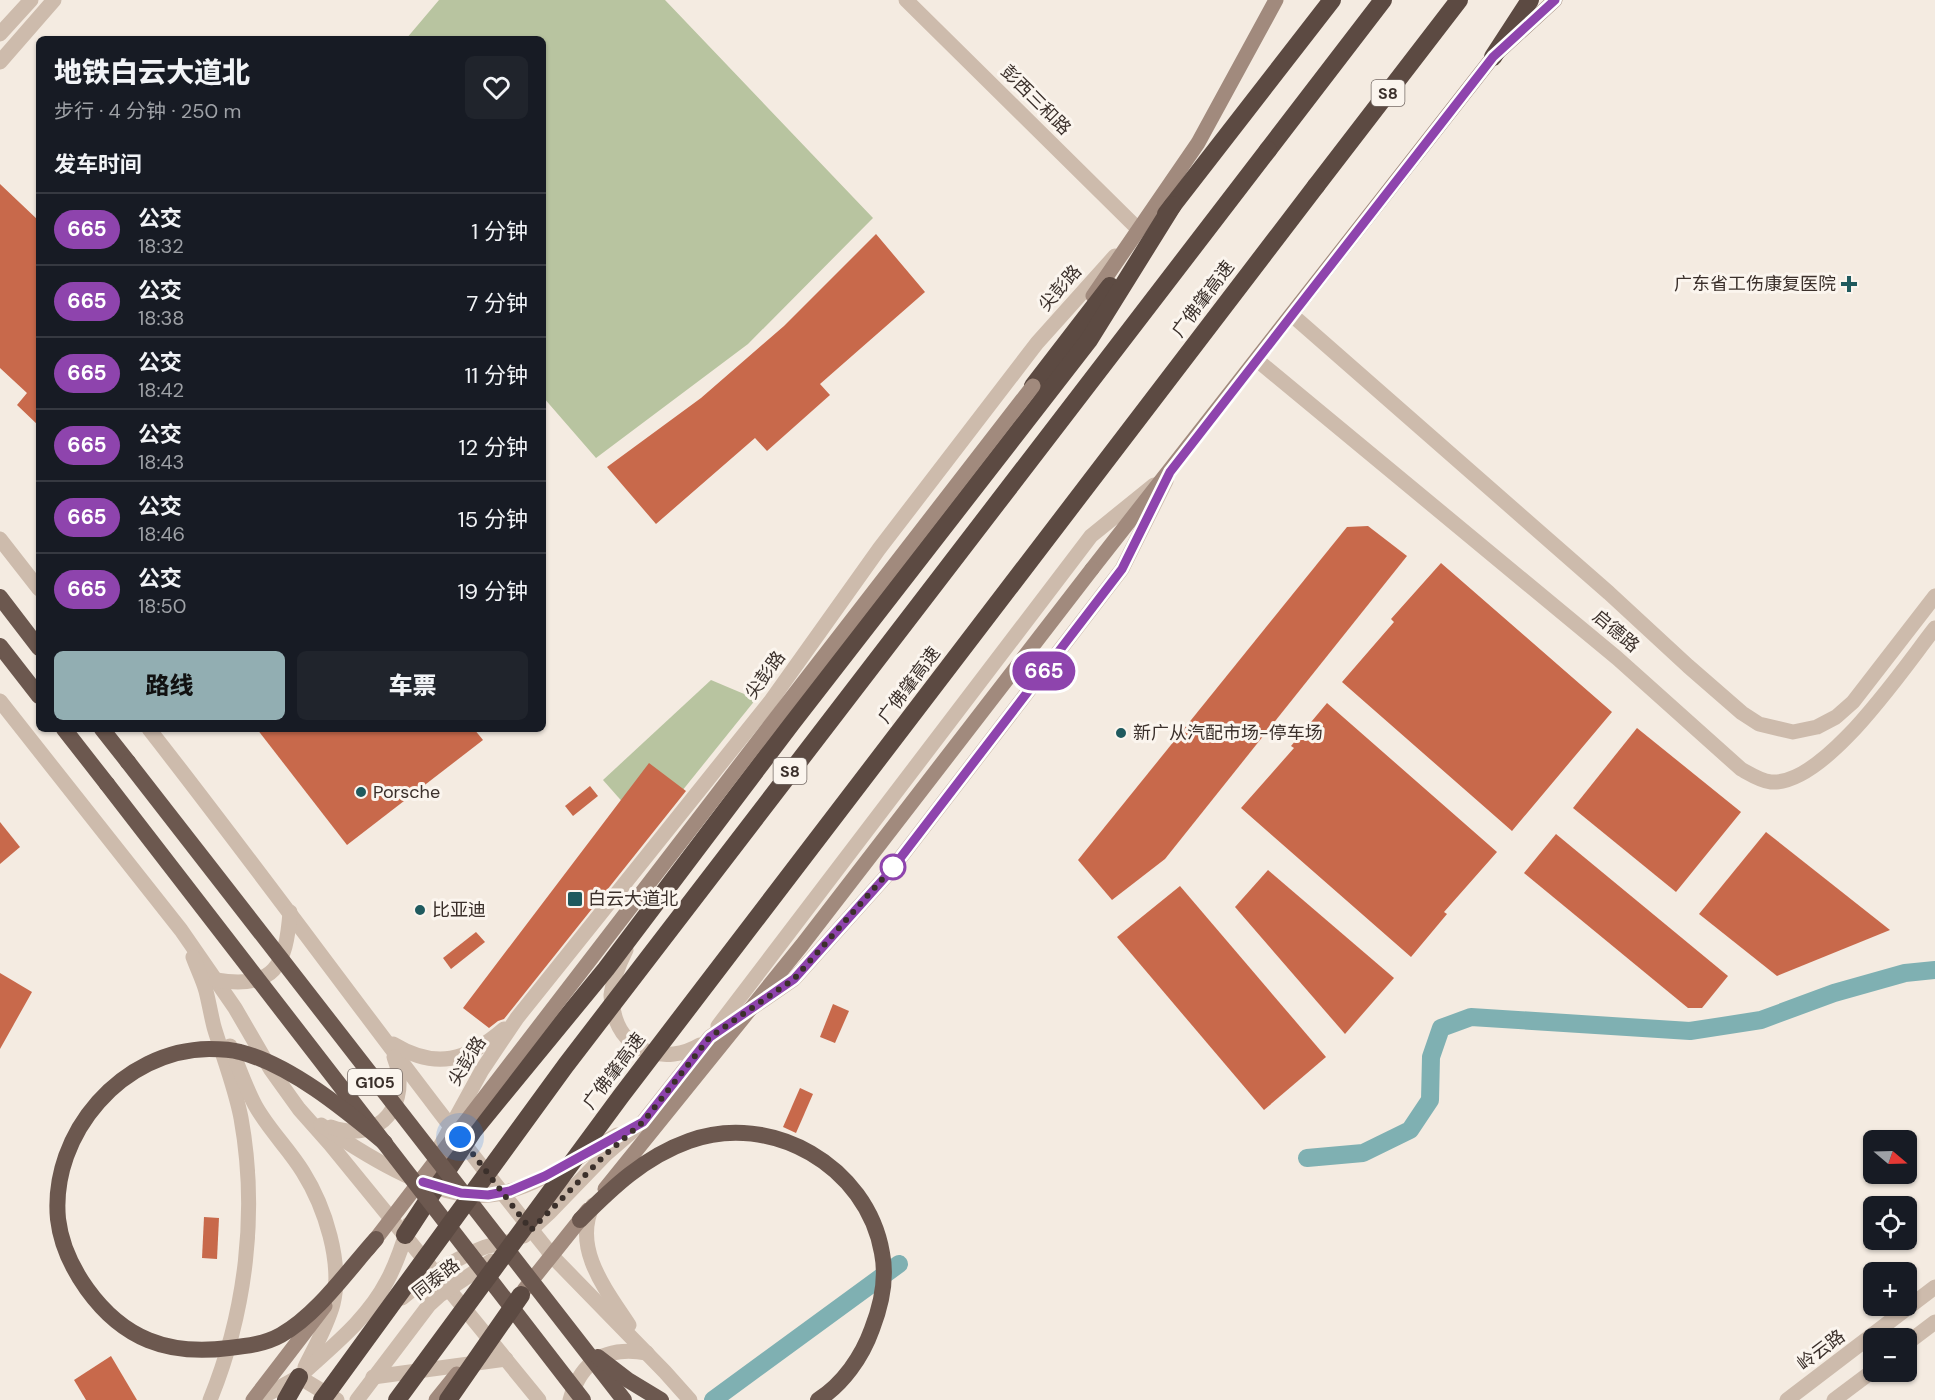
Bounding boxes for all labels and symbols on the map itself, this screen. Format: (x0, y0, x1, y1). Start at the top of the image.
street label: 彭西三和路 (996, 60, 1076, 140)
road number: S8 (1372, 80, 1404, 106)
street label: 广佛肇高速 (1166, 256, 1240, 342)
street label: 尖彭路 (1033, 260, 1087, 316)
place label: 广东省工伤康复医院 (1674, 272, 1836, 296)
marker: 广东省工伤康复医院 (1840, 275, 1858, 293)
street label: 启德路 (1588, 604, 1644, 658)
street label: 广佛肇高速 (872, 642, 946, 728)
street label: 尖彭路 (739, 646, 791, 704)
line badge: 665 (1010, 652, 1078, 690)
place label: 新广从汽配市场-停车场 (1133, 721, 1323, 745)
marker: 新广从汽配市场-停车场 (1114, 726, 1128, 740)
road number: S8 (774, 758, 806, 784)
place label: Porsche (373, 780, 440, 804)
marker: Porsche (354, 785, 368, 799)
unlabelled marker (880, 854, 906, 880)
place label: 白云大道北 (588, 887, 678, 911)
marker: 白云大道北 (566, 890, 584, 908)
place label: 比亚迪 (432, 898, 486, 922)
marker: 比亚迪 (413, 903, 427, 917)
street label: 广佛肇高速 (577, 1028, 651, 1114)
street label: 尖彭路 (443, 1032, 491, 1090)
road number: G105 (348, 1069, 402, 1095)
your location (445, 1122, 475, 1152)
north arrow (1863, 1130, 1917, 1184)
street label: 同泰路 (407, 1253, 465, 1305)
street label: 岭云路 (1792, 1324, 1850, 1376)

